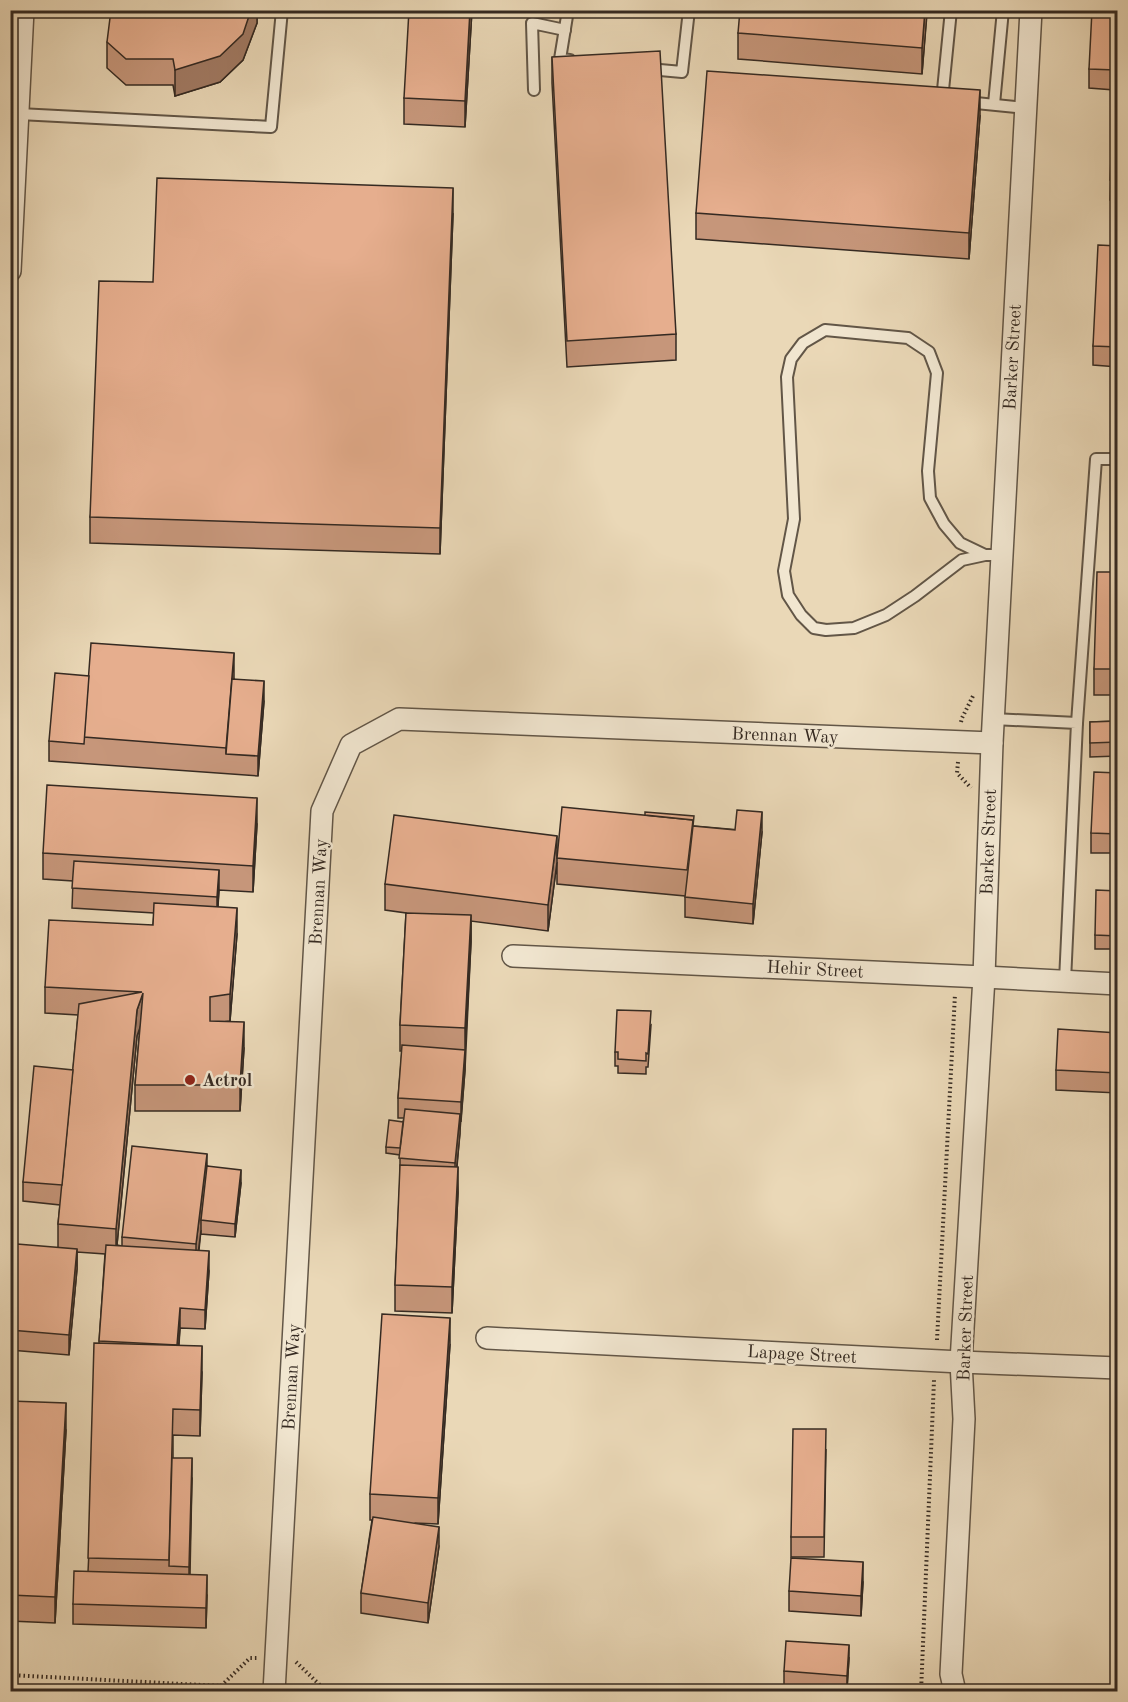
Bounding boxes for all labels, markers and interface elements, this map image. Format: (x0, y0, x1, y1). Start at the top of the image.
street label: Barker Street (1001, 303, 1025, 411)
street label: Brennan Way (731, 725, 839, 747)
street label: Barker Street (978, 789, 1000, 896)
street label: Brennan Way (307, 838, 331, 946)
street label: Hehir Street (766, 958, 864, 982)
place label: Actrol (202, 1072, 253, 1090)
marker: Actrol (183, 1073, 197, 1087)
street label: Barker Street (955, 1275, 977, 1382)
street label: Brennan Way (280, 1323, 304, 1431)
street label: Lapage Street (747, 1343, 857, 1367)

